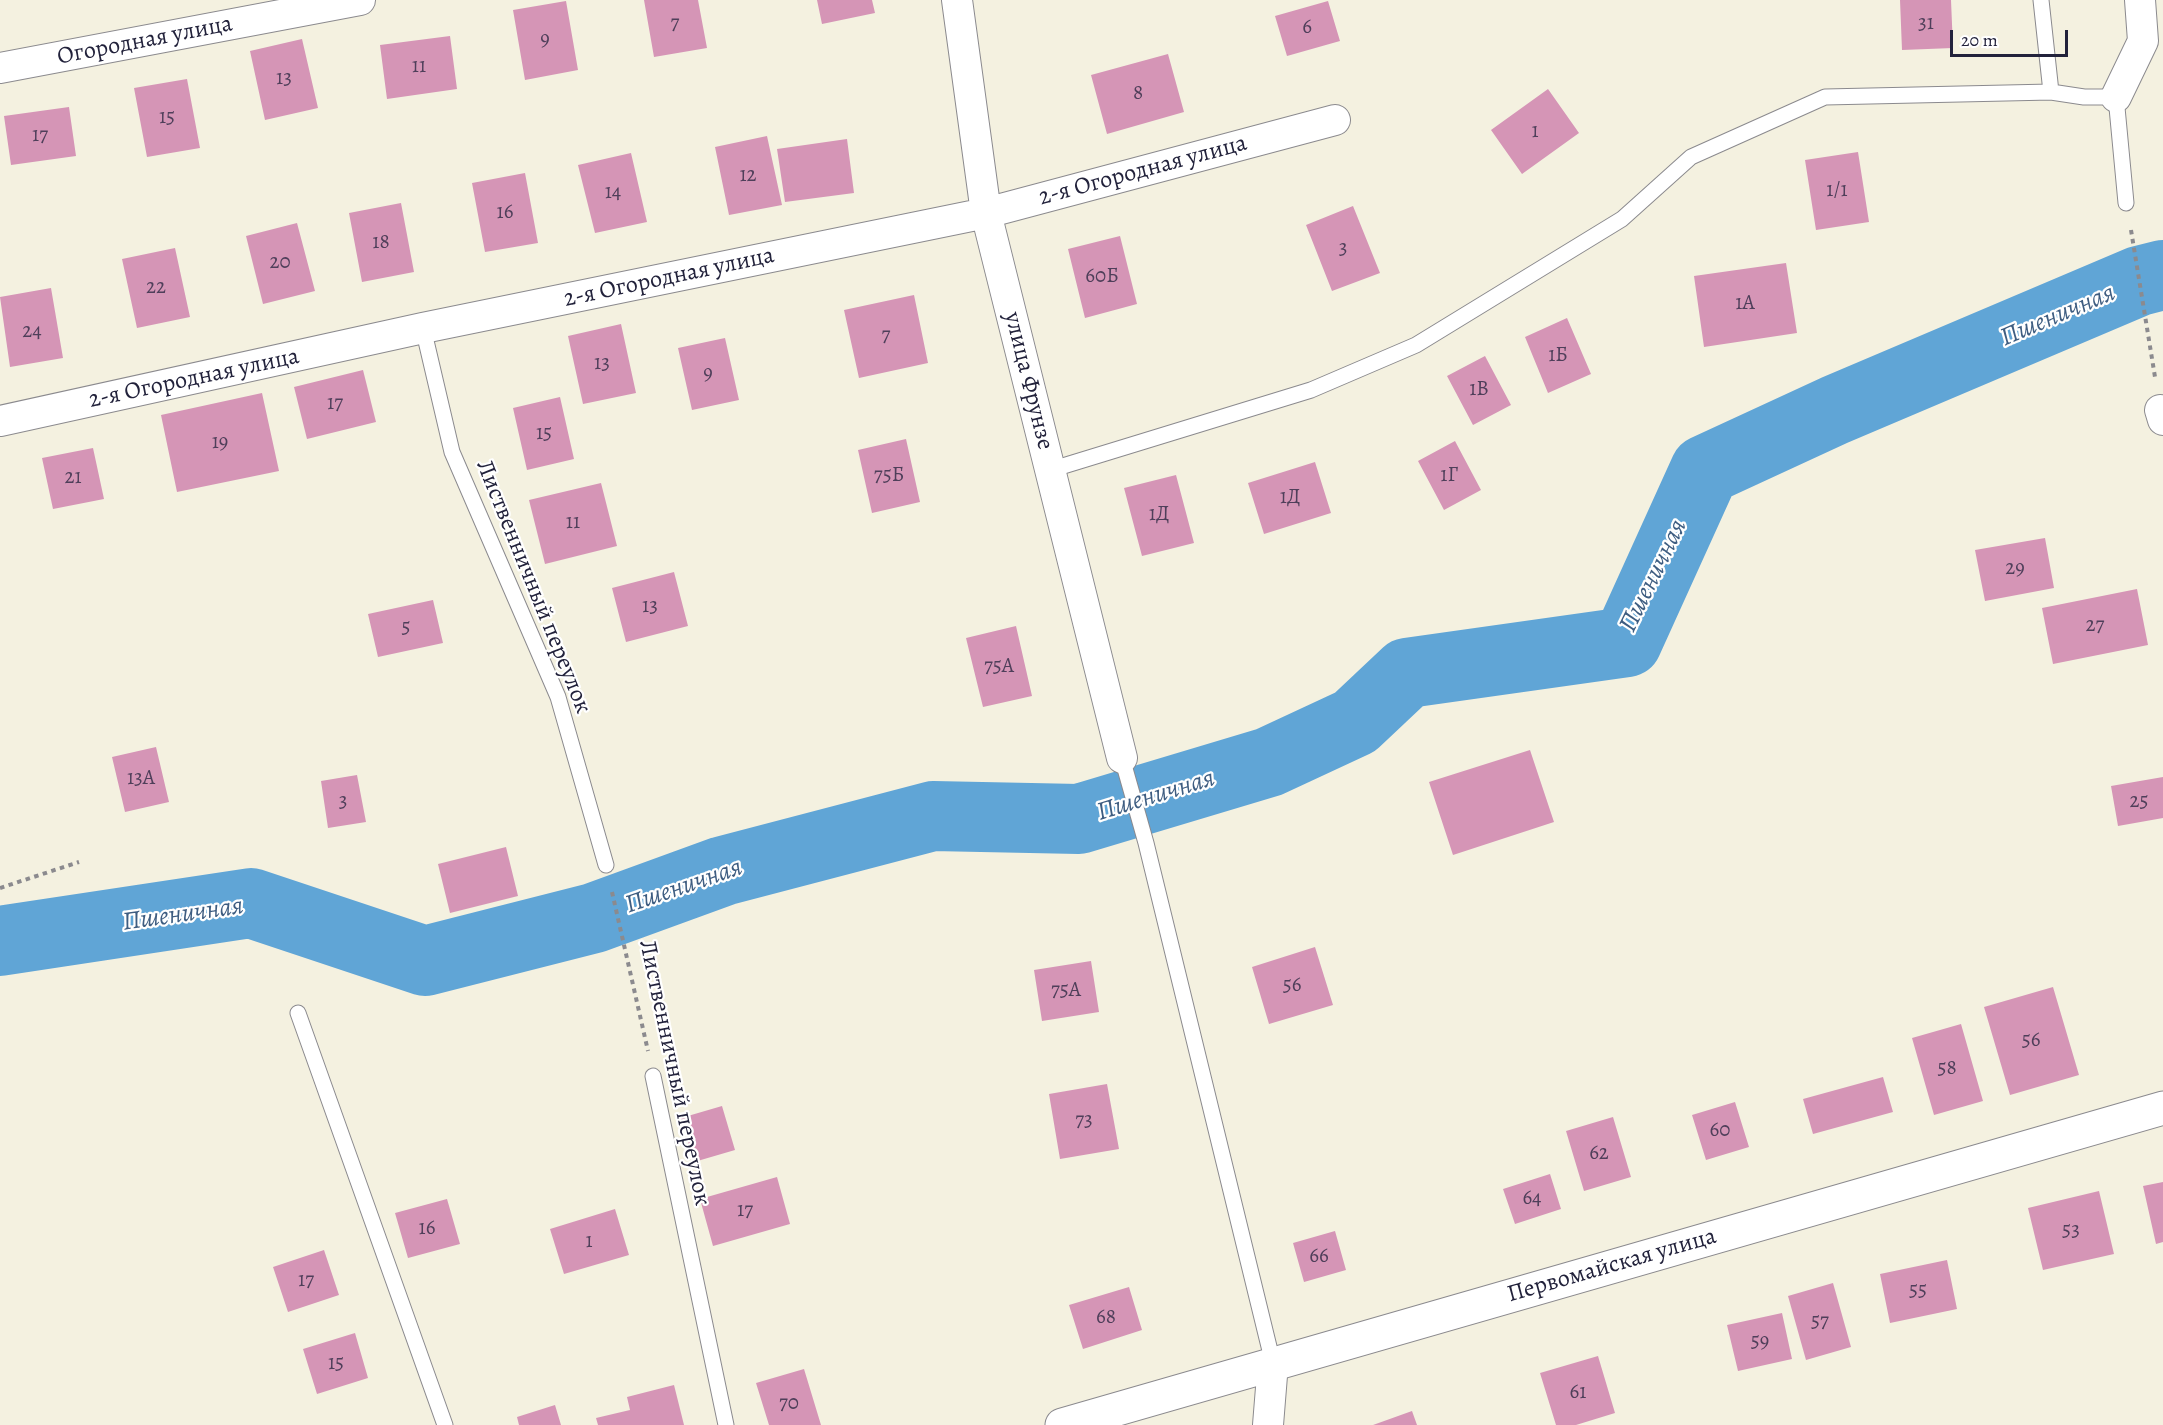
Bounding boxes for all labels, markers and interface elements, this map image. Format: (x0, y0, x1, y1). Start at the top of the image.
street label: Огородная улица (55, 10, 235, 72)
house number: 7 (671, 11, 679, 37)
house number: 31 (1918, 11, 1934, 37)
house number: 6 (1302, 15, 1312, 41)
scale bar (1953, 18, 2072, 56)
house number: 9 (540, 27, 550, 53)
text: 20 m (1961, 28, 1998, 52)
house number: 11 (412, 54, 426, 80)
house number: 13 (276, 66, 292, 92)
house number: 8 (1133, 81, 1143, 107)
house number: 15 (159, 105, 175, 131)
house number: 1 (1531, 119, 1539, 145)
house number: 17 (32, 123, 48, 149)
street label: 2-я Огородная улица (1036, 129, 1250, 213)
house number: 12 (739, 163, 757, 189)
house number: 1/1 (1826, 178, 1848, 204)
house number: 14 (605, 180, 621, 206)
house number: 16 (497, 200, 513, 226)
house number: 18 (372, 230, 390, 256)
house number: 3 (1339, 236, 1347, 262)
street label: 2-я Огородная улица (561, 242, 777, 314)
house number: 20 (269, 250, 291, 276)
house number: 60Б (1085, 264, 1119, 290)
house number: 22 (146, 275, 166, 301)
water label: Пшеничная (1996, 278, 2120, 354)
house number: 1А (1735, 291, 1755, 317)
street label: улица Фрунзе (997, 309, 1059, 453)
house number: 24 (22, 319, 42, 345)
house number: 7 (882, 323, 890, 349)
street label: 2-я Огородная улица (86, 343, 302, 415)
house number: 1Б (1548, 343, 1568, 369)
house number: 13 (594, 351, 610, 377)
house number: 9 (703, 361, 713, 387)
house number: 1В (1469, 377, 1489, 403)
house number: 17 (327, 391, 343, 417)
house number: 15 (536, 421, 552, 447)
house number: 19 (212, 430, 228, 456)
street label: Лиственничный переулок (469, 456, 597, 718)
house number: 75Б (874, 463, 904, 489)
house number: 1Г (1440, 463, 1458, 489)
house number: 21 (64, 465, 82, 491)
house number: 1Д (1280, 485, 1300, 511)
house number: 1Д (1149, 502, 1169, 528)
house number: 11 (566, 510, 580, 536)
water label: Пшеничная (1613, 515, 1695, 637)
house number: 29 (2005, 556, 2025, 582)
house number: 13 (642, 594, 658, 620)
house number: 27 (2086, 613, 2104, 639)
house number: 5 (401, 615, 411, 641)
house number: 75А (984, 654, 1014, 680)
water label: Пшеничная (1093, 763, 1219, 829)
house number: 13А (127, 766, 155, 792)
house number: 3 (339, 789, 347, 815)
house number: 25 (2129, 789, 2149, 815)
water label: Пшеничная (621, 852, 747, 922)
water label: Пшеничная (121, 891, 245, 939)
street label: Лиственничный переулок (632, 938, 716, 1208)
house number: 56 (1283, 973, 1301, 999)
house number: 75А (1051, 978, 1081, 1004)
house number: 56 (2022, 1028, 2040, 1054)
house number: 58 (1937, 1056, 1957, 1082)
house number: 73 (1075, 1108, 1093, 1134)
house number: 60 (1710, 1118, 1730, 1144)
house number: 62 (1589, 1141, 1609, 1167)
house number: 64 (1522, 1186, 1542, 1212)
house number: 17 (737, 1198, 753, 1224)
house number: 16 (419, 1216, 435, 1242)
house number: 53 (2062, 1218, 2080, 1244)
street label: Первомайская улица (1504, 1222, 1720, 1310)
house number: 1 (585, 1229, 593, 1255)
house number: 66 (1309, 1244, 1329, 1270)
house number: 17 (298, 1268, 314, 1294)
house number: 55 (1909, 1278, 1927, 1304)
house number: 68 (1096, 1305, 1116, 1331)
house number: 57 (1811, 1309, 1829, 1335)
house number: 59 (1751, 1329, 1769, 1355)
house number: 15 (328, 1351, 344, 1377)
house number: 61 (1570, 1380, 1586, 1406)
house number: 70 (779, 1391, 799, 1417)

